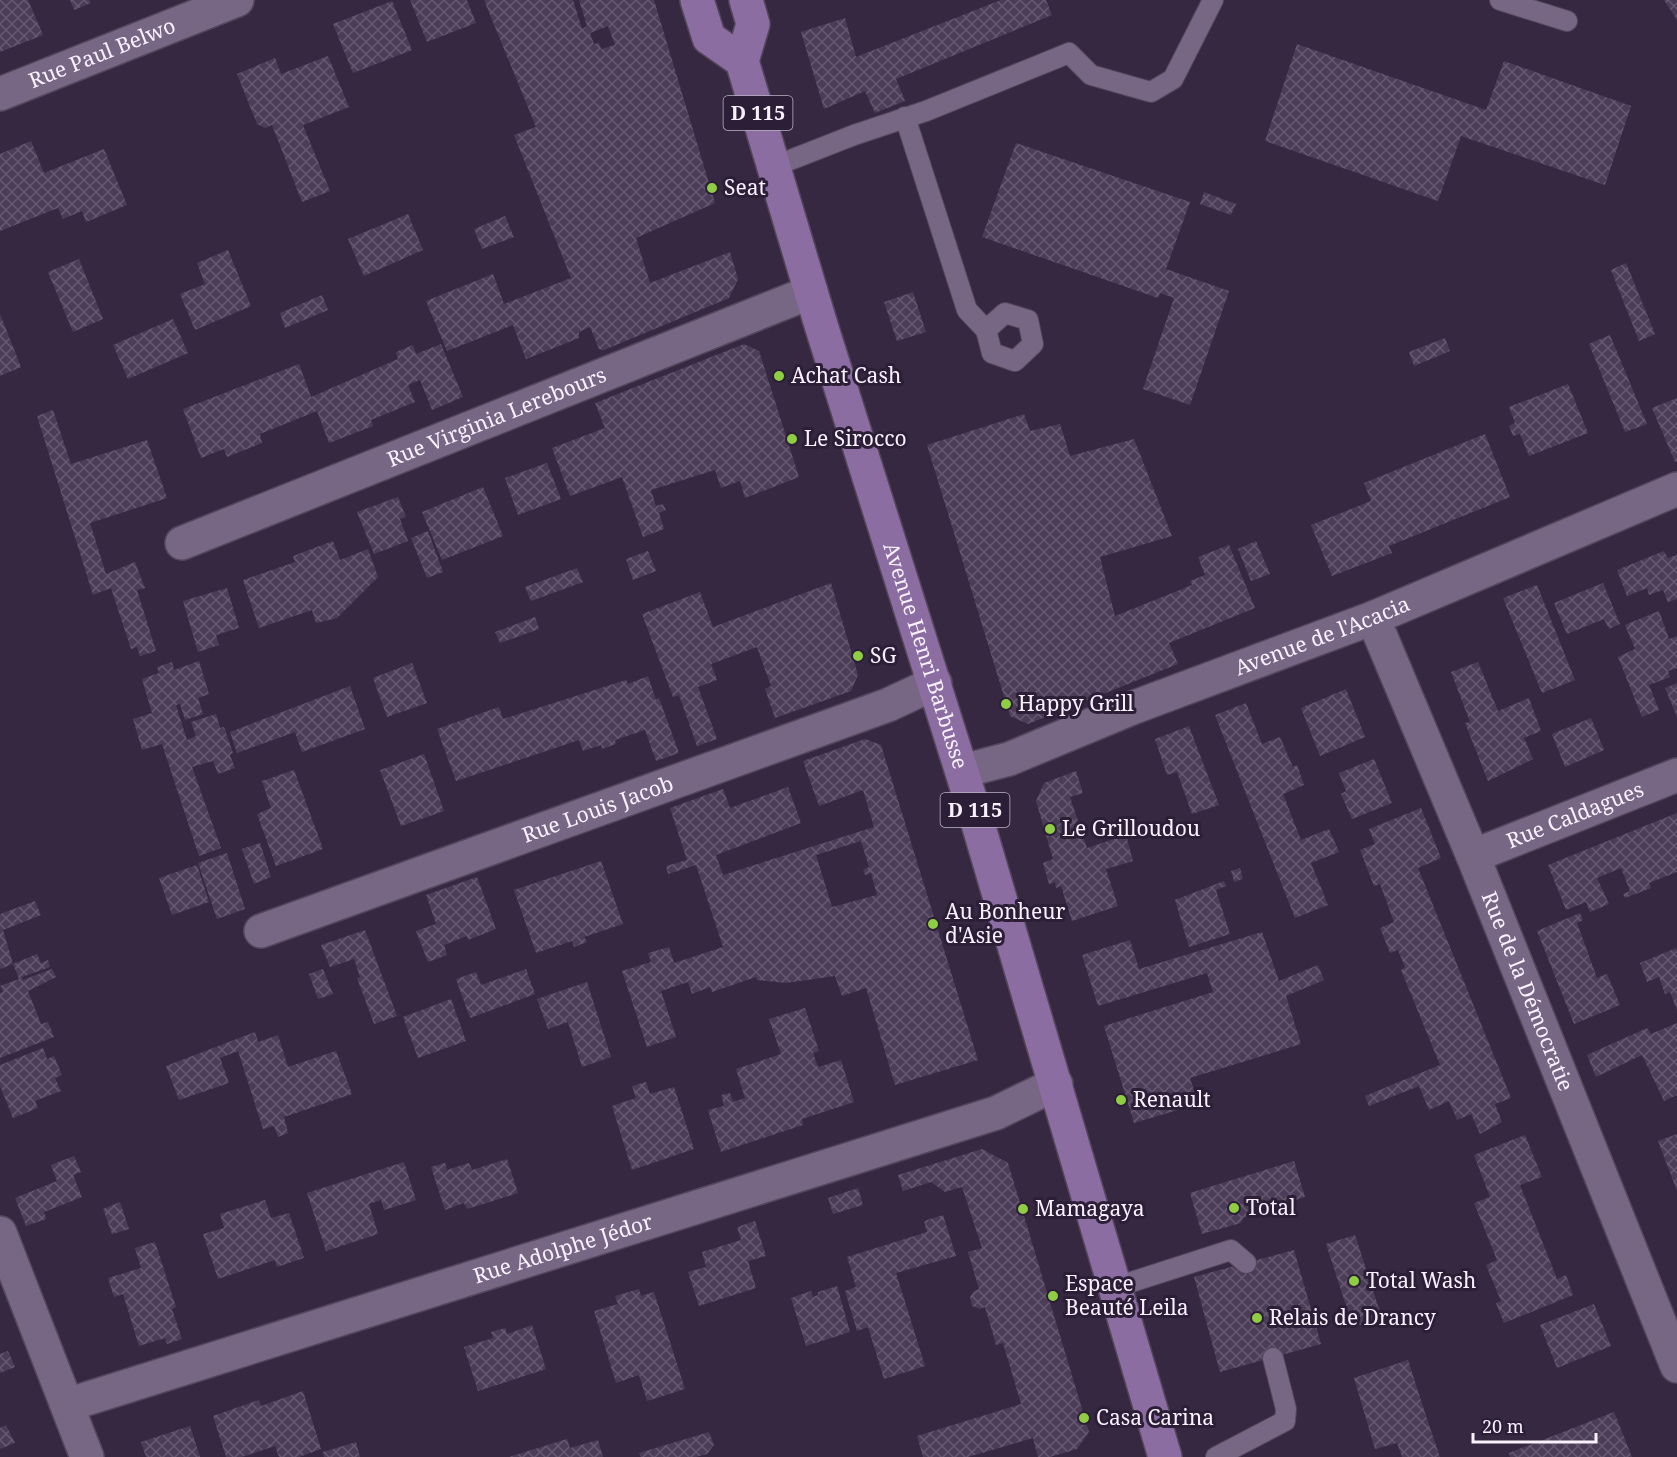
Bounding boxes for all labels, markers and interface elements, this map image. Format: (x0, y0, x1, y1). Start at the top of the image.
street label: Rue Paul Belwo (24, 11, 179, 94)
road number: D 115 (724, 96, 792, 130)
place label: Seat (724, 173, 766, 201)
marker: Seat (705, 181, 719, 195)
street label: Rue Virginia Lerebours (383, 360, 610, 473)
place label: Achat Cash (791, 361, 901, 389)
marker: Achat Cash (772, 369, 786, 383)
place label: Le Sirocco (804, 424, 907, 452)
marker: Le Sirocco (785, 432, 799, 446)
street label: Avenue Henri Barbusse (877, 539, 975, 772)
street label: Avenue de l'Acacia (1230, 589, 1414, 681)
place label: SG (870, 641, 896, 669)
marker: SG (851, 649, 865, 663)
place label: Happy Grill (1018, 689, 1134, 717)
marker: Happy Grill (999, 697, 1013, 711)
street label: Rue Louis Jacob (518, 769, 677, 849)
street label: Rue Caldagues (1502, 775, 1648, 854)
road number: D 115 (940, 793, 1010, 827)
place label: Le Grilloudou (1062, 814, 1200, 842)
marker: Le Grilloudou (1043, 822, 1057, 836)
street label: Rue de la Démocratie (1476, 887, 1581, 1095)
place label: Au Bonheur d'Asie (945, 897, 1065, 949)
marker: Au Bonheur d'Asie (926, 917, 940, 931)
place label: Renault (1133, 1085, 1211, 1113)
marker: Renault (1114, 1093, 1128, 1107)
place label: Total (1246, 1193, 1296, 1221)
place label: Mamagaya (1035, 1194, 1145, 1222)
marker: Total (1227, 1201, 1241, 1215)
marker: Mamagaya (1016, 1202, 1030, 1216)
street label: Rue Adolphe Jédor (470, 1207, 656, 1289)
place label: Total Wash (1366, 1266, 1476, 1294)
place label: Espace Beauté Leila (1065, 1269, 1189, 1321)
marker: Total Wash (1347, 1274, 1361, 1288)
marker: Espace Beauté Leila (1046, 1289, 1060, 1303)
place label: Relais de Drancy (1269, 1303, 1436, 1331)
marker: Relais de Drancy (1250, 1311, 1264, 1325)
place label: Casa Carina (1096, 1403, 1214, 1431)
scale bar (1473, 1406, 1596, 1444)
marker: Casa Carina (1077, 1411, 1091, 1425)
text: 20 m (1482, 1414, 1524, 1438)

